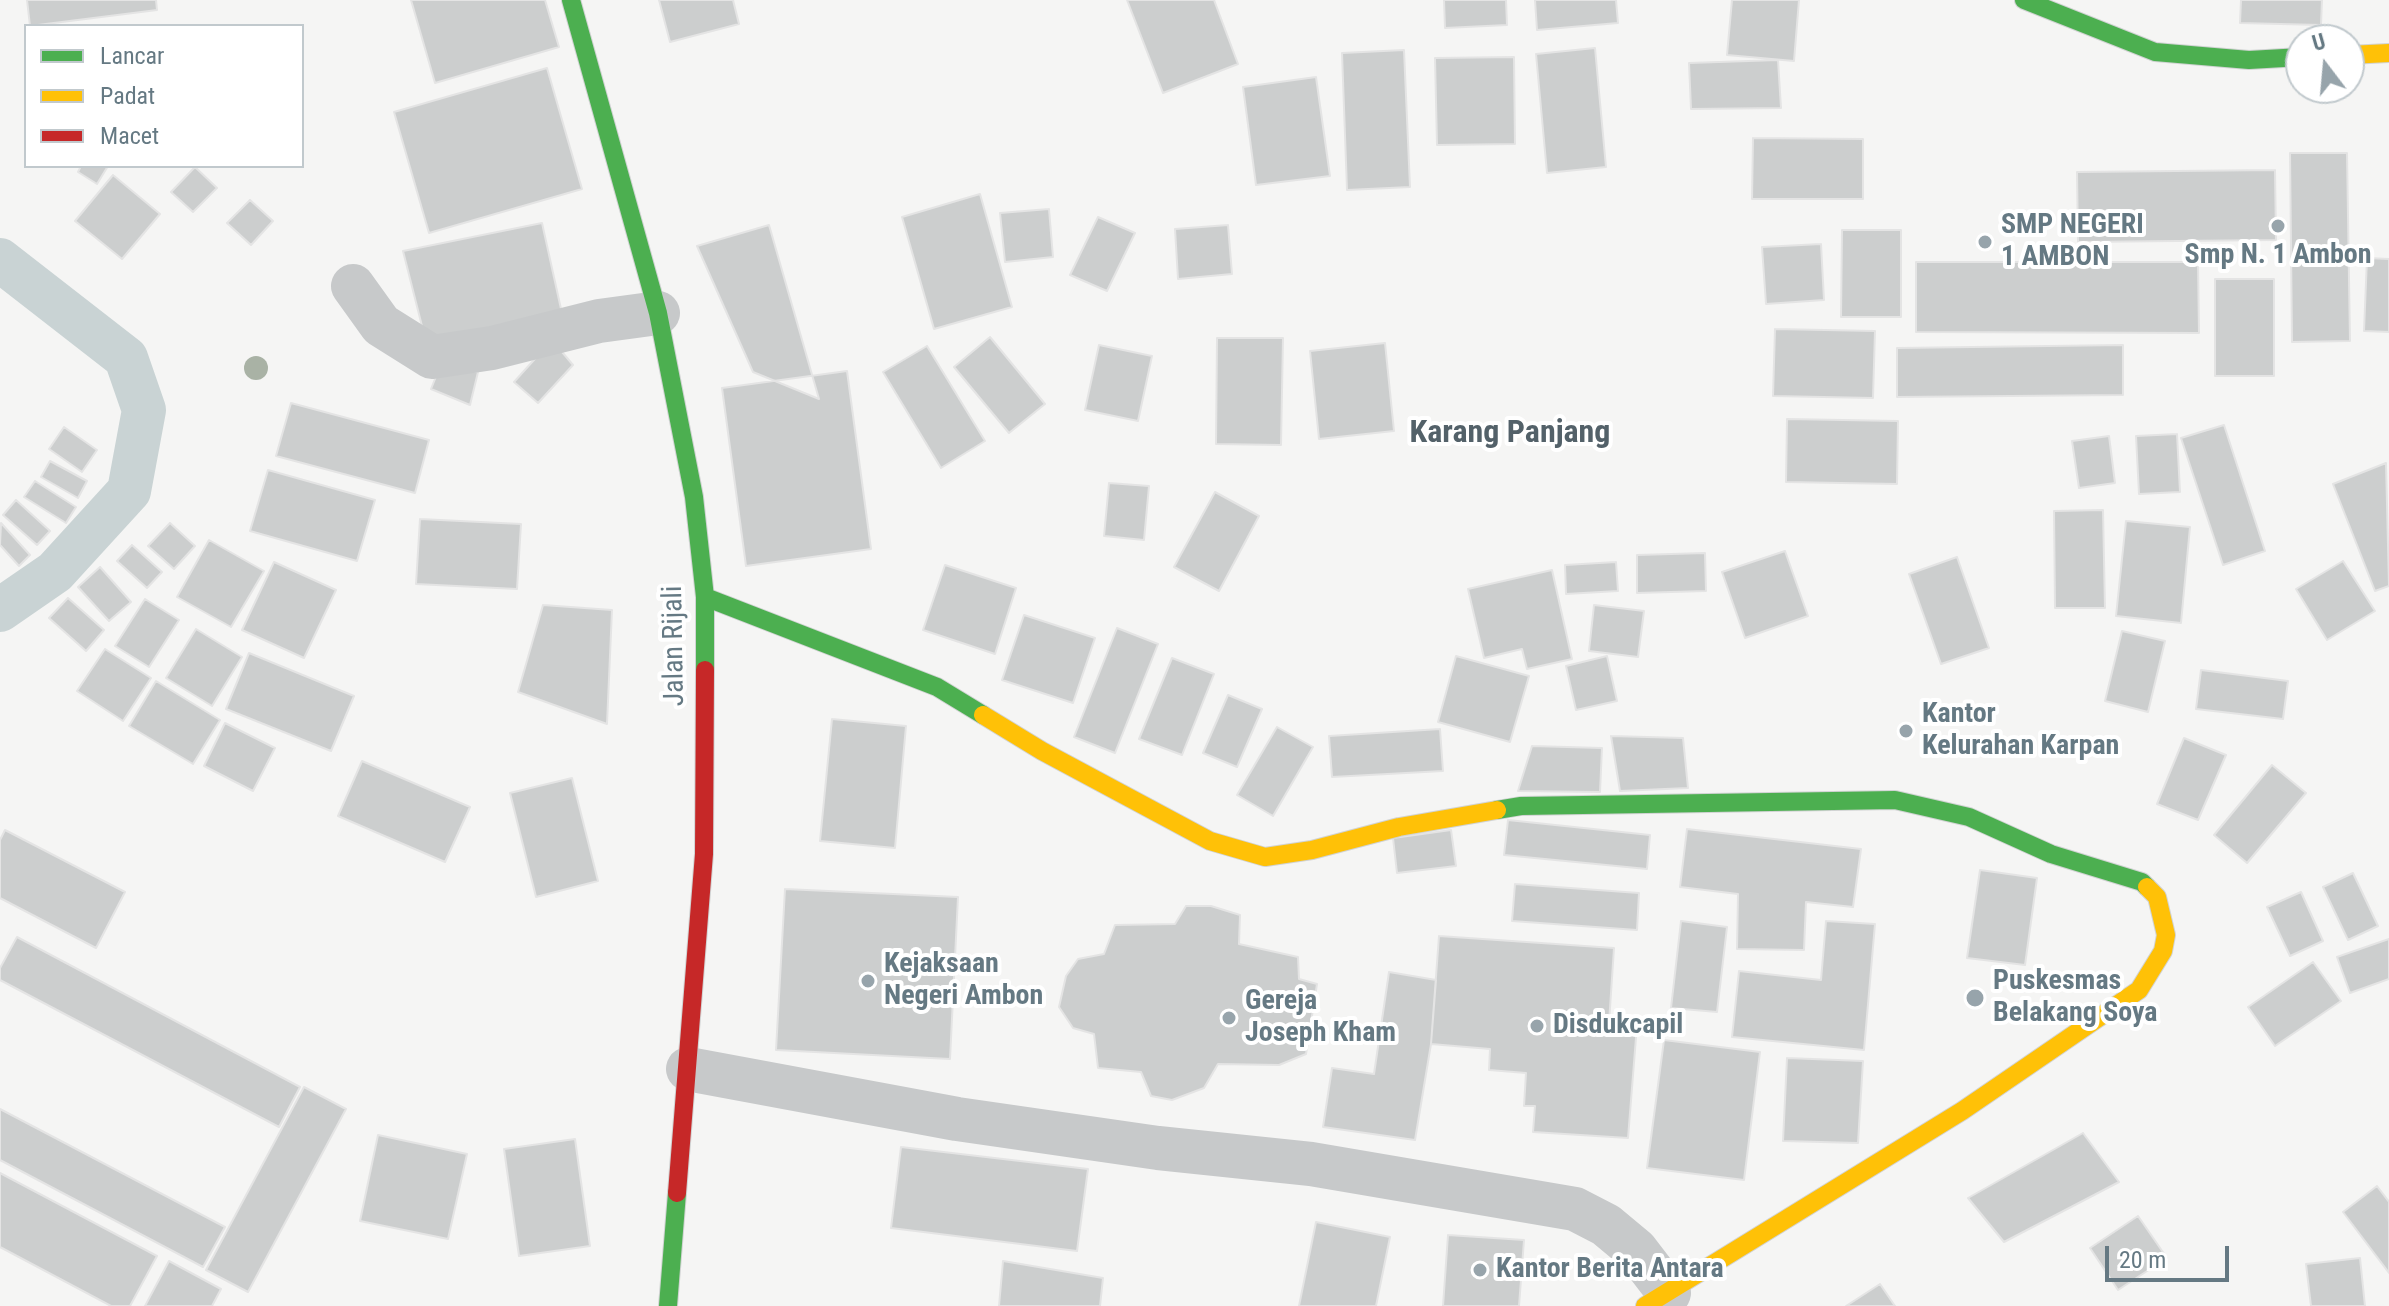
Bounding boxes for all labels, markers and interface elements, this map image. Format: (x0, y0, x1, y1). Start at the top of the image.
legend (24, 24, 304, 168)
north arrow (2285, 24, 2365, 104)
text: U (2309, 29, 2328, 56)
text: Lancar (100, 42, 164, 70)
text: Padat (100, 82, 155, 110)
text: Macet (100, 122, 159, 150)
place label: SMP NEGERI 1 AMBON (2001, 209, 2144, 275)
marker: Smp N. 1 Ambon (2269, 217, 2287, 235)
marker: SMP NEGERI 1 AMBON (1976, 233, 1994, 251)
place label: Smp N. 1 Ambon (2185, 239, 2371, 273)
district label: Karang Panjang (1410, 415, 1610, 453)
street label: Jalan Rijali (657, 585, 693, 707)
place label: Kantor Kelurahan Karpan (1922, 698, 2119, 764)
marker: Kantor Kelurahan Karpan (1897, 722, 1915, 740)
place label: Kejaksaan Negeri Ambon (884, 948, 1043, 1014)
place label: Puskesmas Belakang Soya (1993, 965, 2158, 1031)
marker: Kejaksaan Negeri Ambon (859, 972, 877, 990)
place label: Gereja Joseph Kham (1245, 985, 1396, 1051)
marker: Puskesmas Belakang Soya (1964, 987, 1986, 1009)
marker: Gereja Joseph Kham (1220, 1009, 1238, 1027)
place label: Disdukcapil (1553, 1009, 1683, 1043)
marker: Disdukcapil (1528, 1017, 1546, 1035)
scale bar (2109, 1230, 2233, 1280)
text: 20 m (2119, 1246, 2166, 1274)
place label: Kantor Berita Antara (1496, 1253, 1724, 1287)
marker: Kantor Berita Antara (1471, 1261, 1489, 1279)

